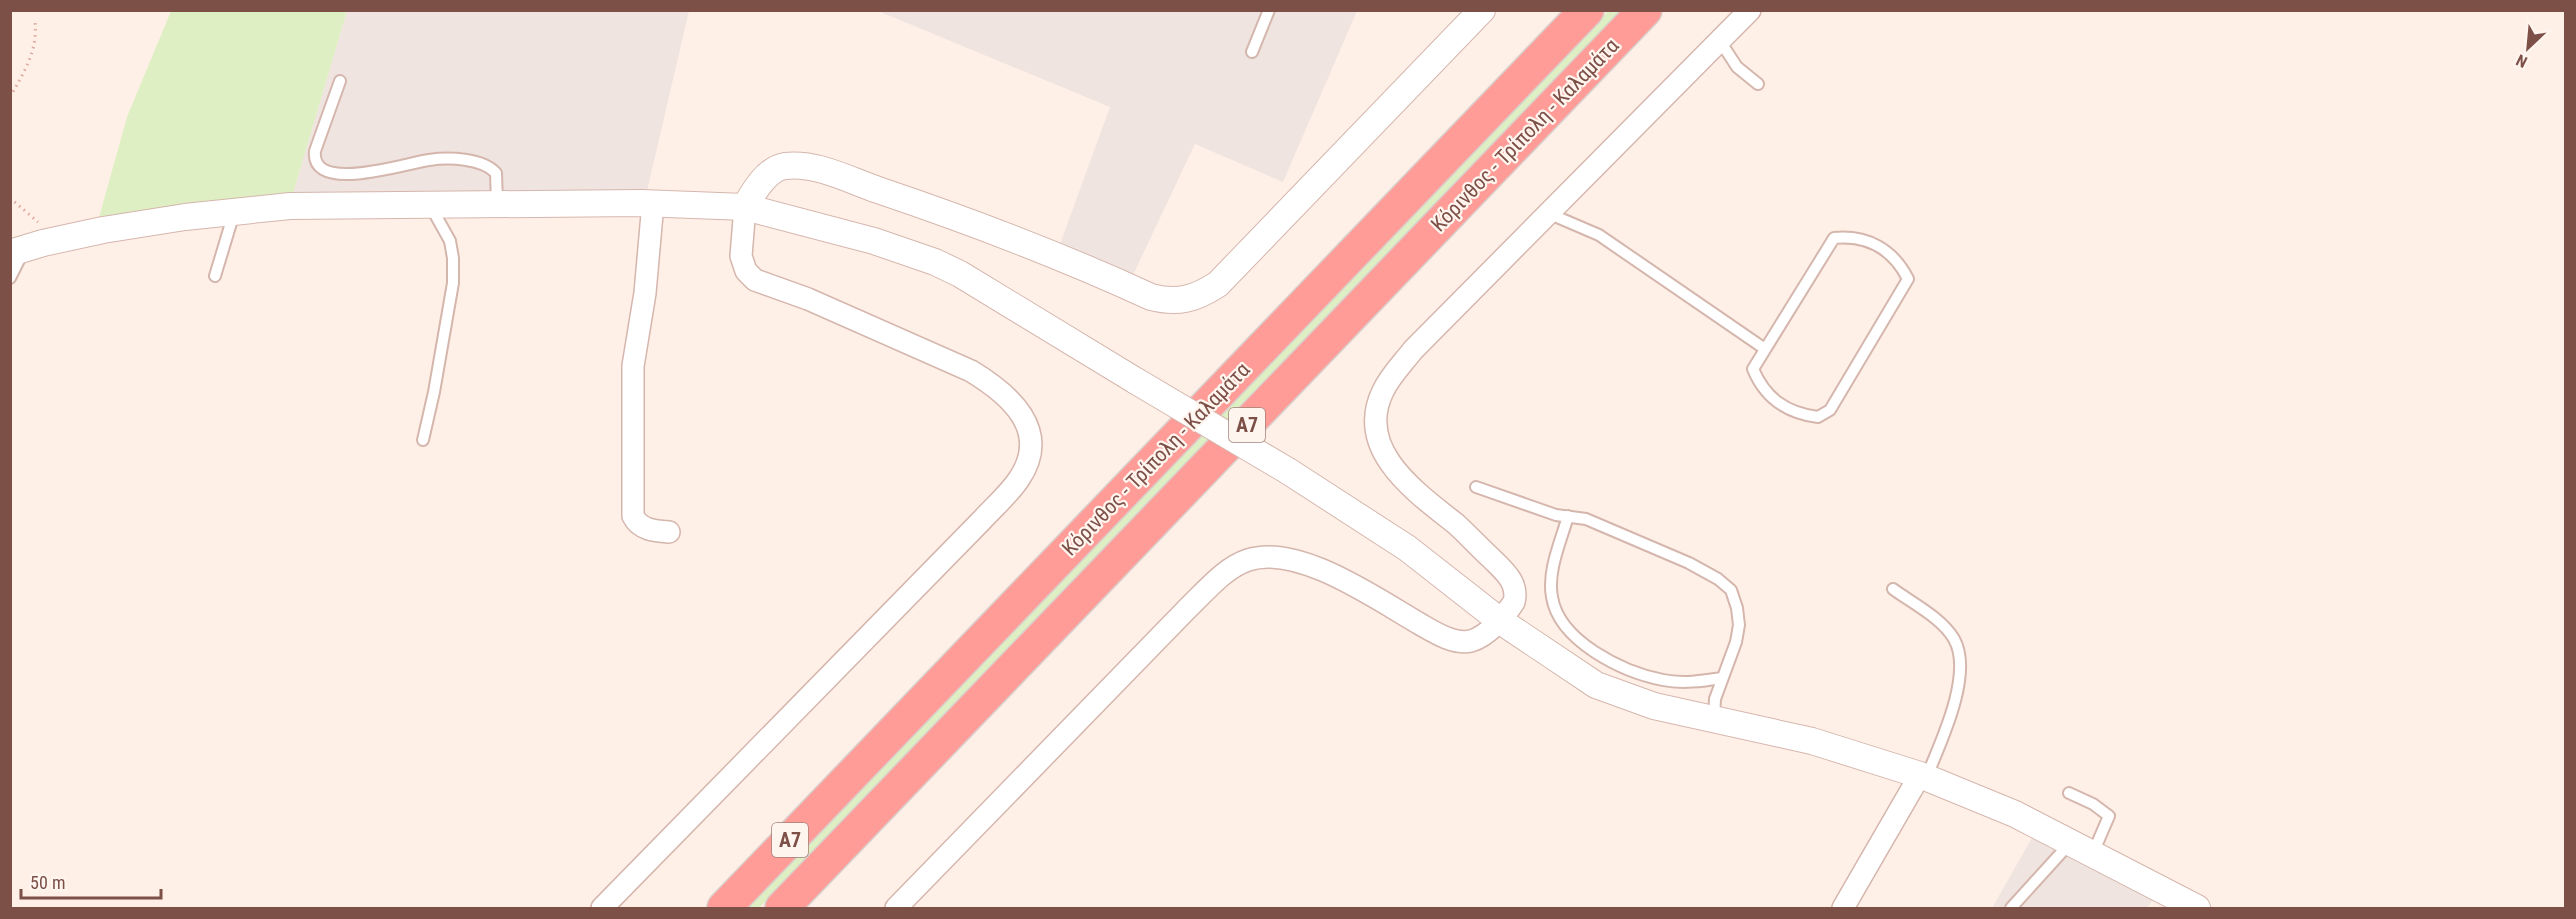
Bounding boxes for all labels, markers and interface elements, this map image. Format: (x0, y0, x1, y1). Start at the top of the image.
north arrow (2498, 18, 2558, 78)
street label: Κόρινθος - Τρίπολη - Καλαμάτα (1426, 33, 1624, 236)
text: N (2513, 50, 2530, 72)
street label: Κόρινθος - Τρίπολη - Καλαμάτα (1057, 357, 1255, 560)
road number: Α7 (1229, 408, 1265, 442)
road number: Α7 (772, 823, 808, 857)
scale bar (21, 862, 160, 900)
text: 50 m (30, 872, 65, 893)

